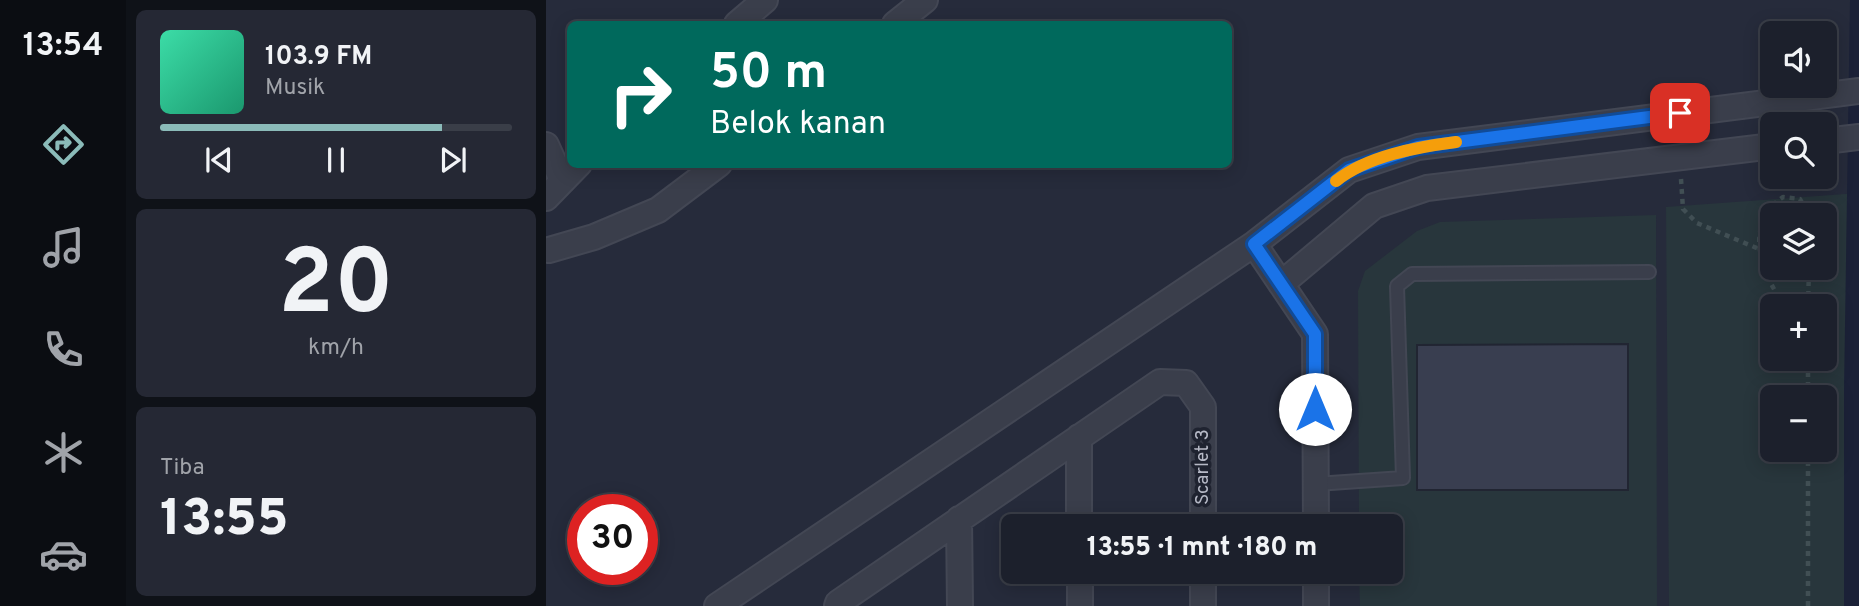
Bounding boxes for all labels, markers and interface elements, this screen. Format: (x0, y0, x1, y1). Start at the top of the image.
map controls (1760, 21, 1837, 462)
button: sound (1760, 21, 1837, 98)
text: 13:54 (23, 27, 103, 67)
text: 103.9 FM (265, 41, 372, 74)
text: 50 m (710, 44, 827, 106)
icon: right (595, 49, 686, 140)
text: Musik (265, 74, 325, 103)
pin (1650, 83, 1710, 143)
icon: arrive (1661, 94, 1699, 132)
text: Belok kanan (710, 105, 886, 145)
button: search (1760, 112, 1837, 189)
icon: directions (39, 120, 88, 169)
icon: previous (200, 141, 238, 179)
icon: pause (317, 141, 355, 179)
icon: next (434, 141, 472, 179)
button: layers (1760, 203, 1837, 280)
icon: music (39, 223, 88, 272)
text: 20 (278, 231, 394, 346)
button: + (1760, 294, 1837, 371)
icon: phone (39, 325, 88, 374)
text: km/h (308, 334, 364, 363)
position arrow (1278, 372, 1352, 446)
button: − (1760, 385, 1837, 462)
icon: climate (39, 428, 88, 477)
street label: Scarlet 3 (1191, 429, 1215, 505)
text: Tiba (160, 454, 205, 483)
text: 13:55 (160, 488, 289, 554)
speed limit sign: 30 (567, 494, 658, 585)
icon: car (39, 530, 88, 579)
text: 13:55 · 1 mnt · 180 m (1087, 532, 1317, 565)

